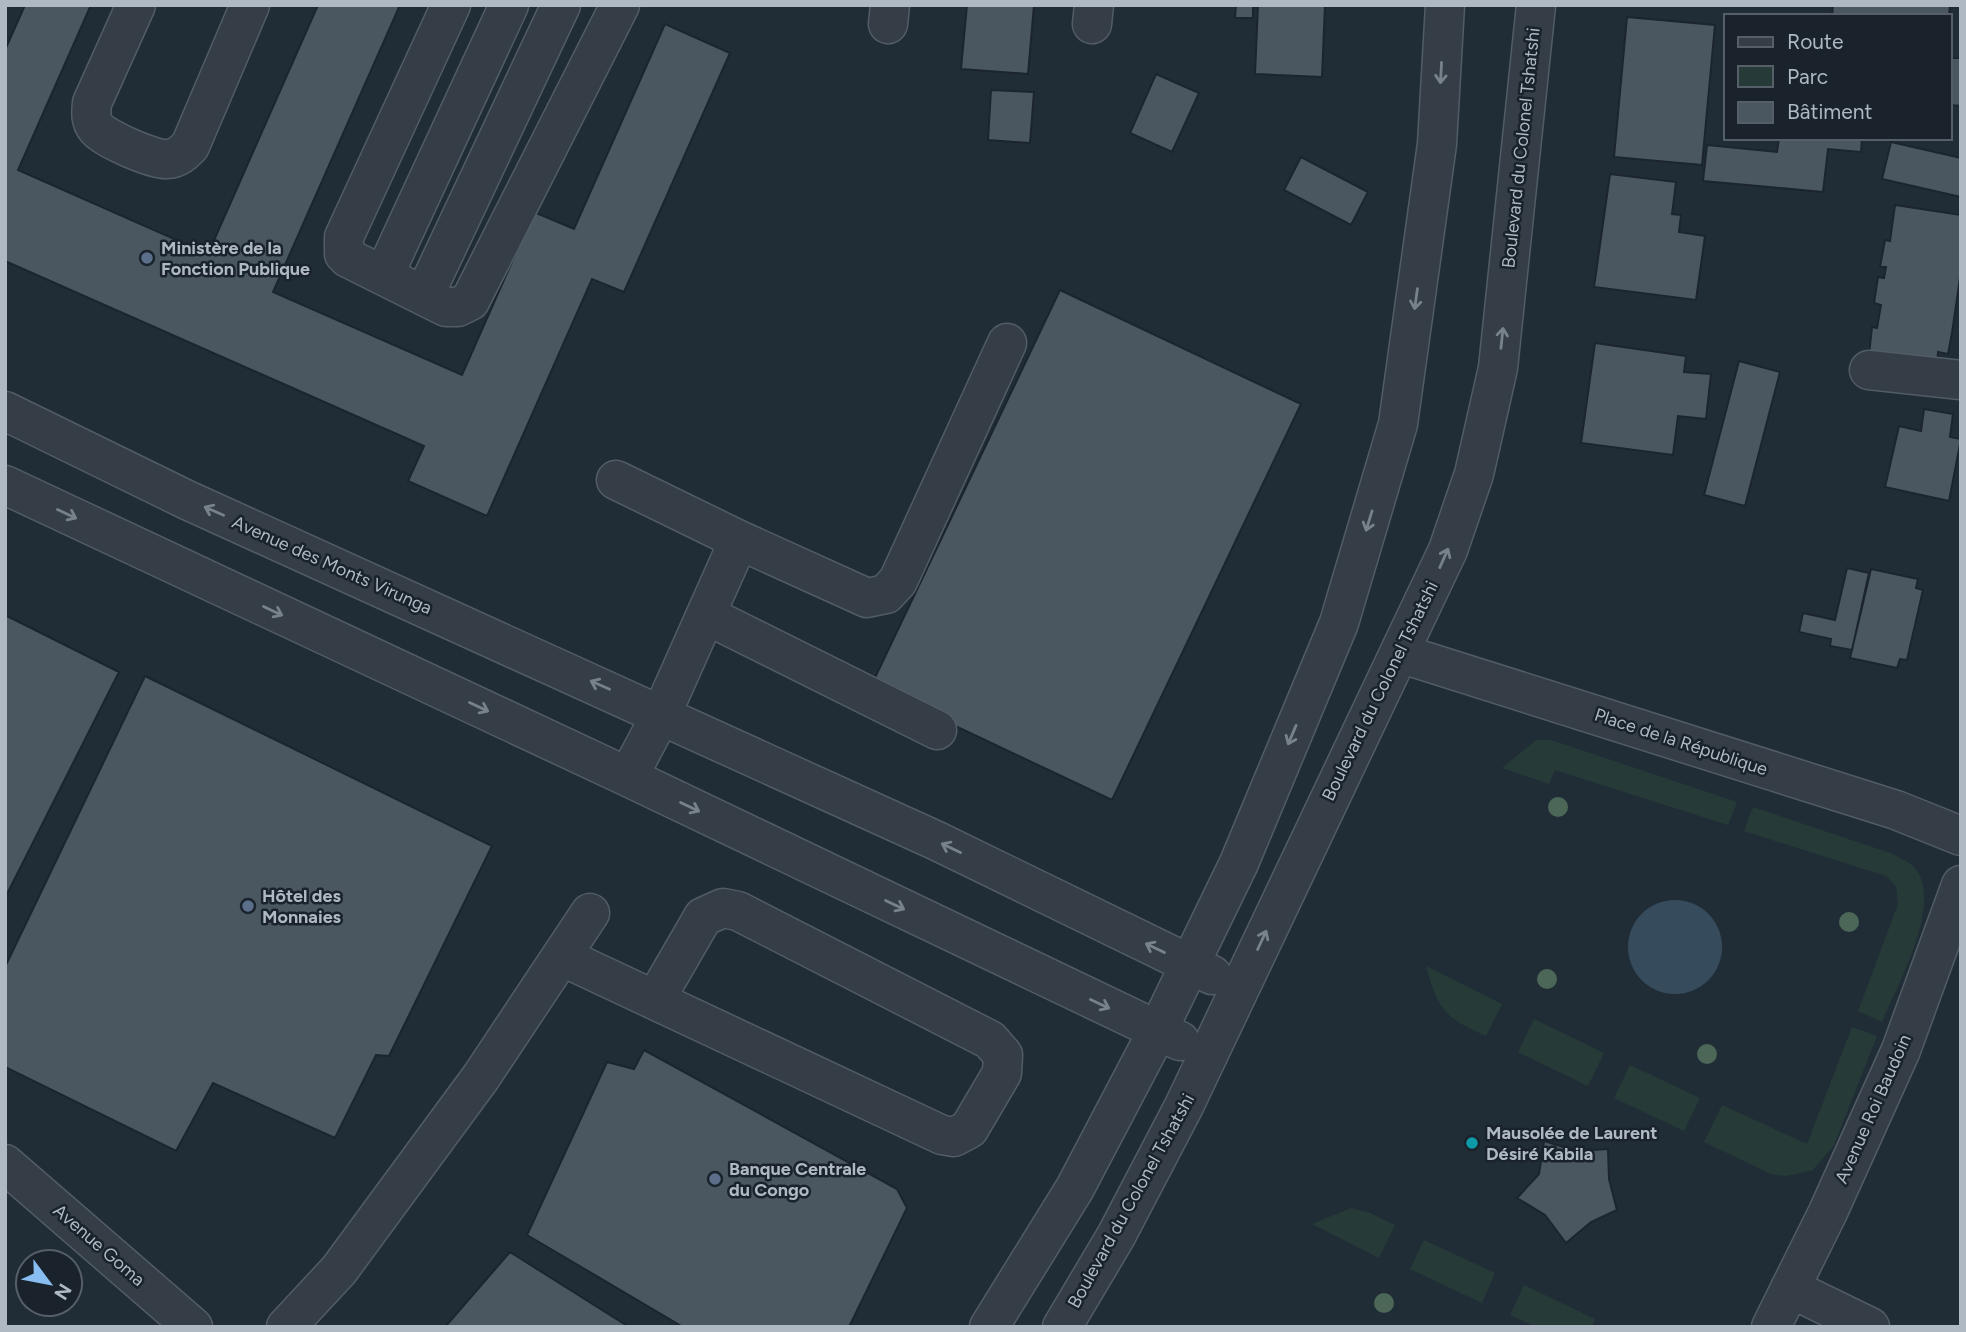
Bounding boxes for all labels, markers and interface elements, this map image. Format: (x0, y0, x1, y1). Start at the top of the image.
legend (1724, 14, 1952, 140)
street label: Boulevard du Colonel Tshatshi (1497, 27, 1545, 269)
text: Route (1787, 29, 1843, 54)
one-way arrow (1435, 62, 1448, 85)
text: Parc (1787, 64, 1828, 89)
text: Bâtiment (1787, 99, 1872, 124)
place label: Ministère de la Fonction Publique (161, 237, 310, 280)
marker: Ministère de la Fonction Publique (139, 250, 155, 266)
one-way arrow (1409, 287, 1422, 310)
one-way arrow (1495, 328, 1508, 350)
one-way arrow (203, 504, 225, 517)
one-way arrow (56, 508, 77, 522)
one-way arrow (1362, 510, 1375, 532)
street label: Avenue des Monts Virunga (229, 511, 435, 619)
one-way arrow (1438, 547, 1451, 569)
street label: Boulevard du Colonel Tshatshi (1317, 578, 1443, 804)
one-way arrow (262, 605, 283, 618)
one-way arrow (590, 678, 611, 691)
one-way arrow (468, 701, 489, 714)
street label: Place de la République (1592, 704, 1771, 780)
one-way arrow (1285, 724, 1298, 745)
one-way arrow (679, 800, 700, 814)
one-way arrow (941, 840, 962, 854)
place label: Hôtel des Monnaies (262, 885, 342, 928)
marker: Hôtel des Monnaies (240, 898, 256, 914)
one-way arrow (884, 899, 905, 913)
one-way arrow (1255, 930, 1269, 951)
one-way arrow (1145, 940, 1166, 954)
one-way arrow (1089, 998, 1110, 1011)
street label: Avenue Roi Baudoin (1830, 1031, 1916, 1187)
street label: Boulevard du Colonel Tshatshi (1063, 1090, 1199, 1312)
place label: Mausolée de Laurent Désiré Kabila (1486, 1122, 1658, 1165)
marker: Mausolée de Laurent Désiré Kabila (1464, 1135, 1480, 1151)
place label: Banque Centrale du Congo (729, 1158, 866, 1201)
marker: Banque Centrale du Congo (707, 1171, 723, 1187)
street label: Avenue Goma (49, 1199, 149, 1291)
north arrow (14, 1248, 84, 1318)
text: N (49, 1279, 77, 1304)

